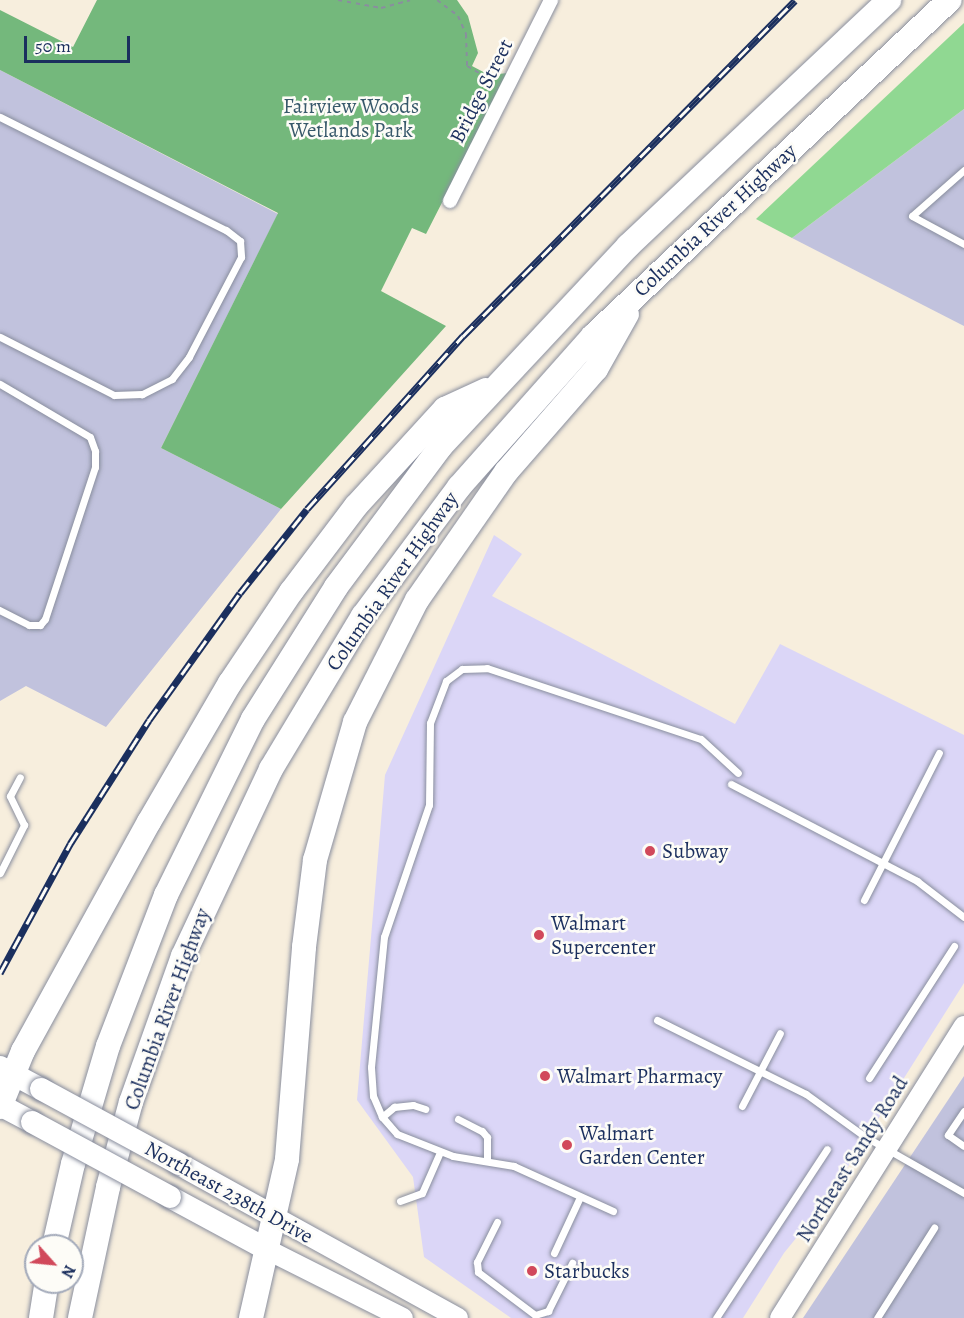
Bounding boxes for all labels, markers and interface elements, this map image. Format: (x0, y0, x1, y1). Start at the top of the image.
scale bar (27, 24, 134, 62)
text: 50 m (35, 34, 71, 58)
street label: Bridge Street (444, 35, 518, 147)
park label: Fairview Woods Wetlands Park (283, 93, 419, 143)
street label: Columbia River Highway (629, 138, 801, 302)
street label: Columbia River Highway (321, 487, 463, 675)
place label: Subway (662, 838, 728, 864)
marker: Subway (643, 844, 657, 858)
street label: Columbia River Highway (119, 905, 215, 1113)
place label: Walmart Supercenter (551, 910, 656, 960)
marker: Walmart Supercenter (532, 928, 546, 942)
place label: Walmart Pharmacy (557, 1063, 722, 1089)
marker: Walmart Pharmacy (538, 1069, 552, 1083)
street label: Northeast Sandy Road (791, 1072, 913, 1246)
place label: Walmart Garden Center (579, 1120, 705, 1170)
street label: Northeast 238th Drive (141, 1135, 317, 1249)
marker: Walmart Garden Center (560, 1138, 574, 1152)
north arrow (24, 1234, 84, 1294)
place label: Starbucks (544, 1258, 630, 1284)
text: N (56, 1261, 81, 1281)
marker: Starbucks (525, 1264, 539, 1278)

